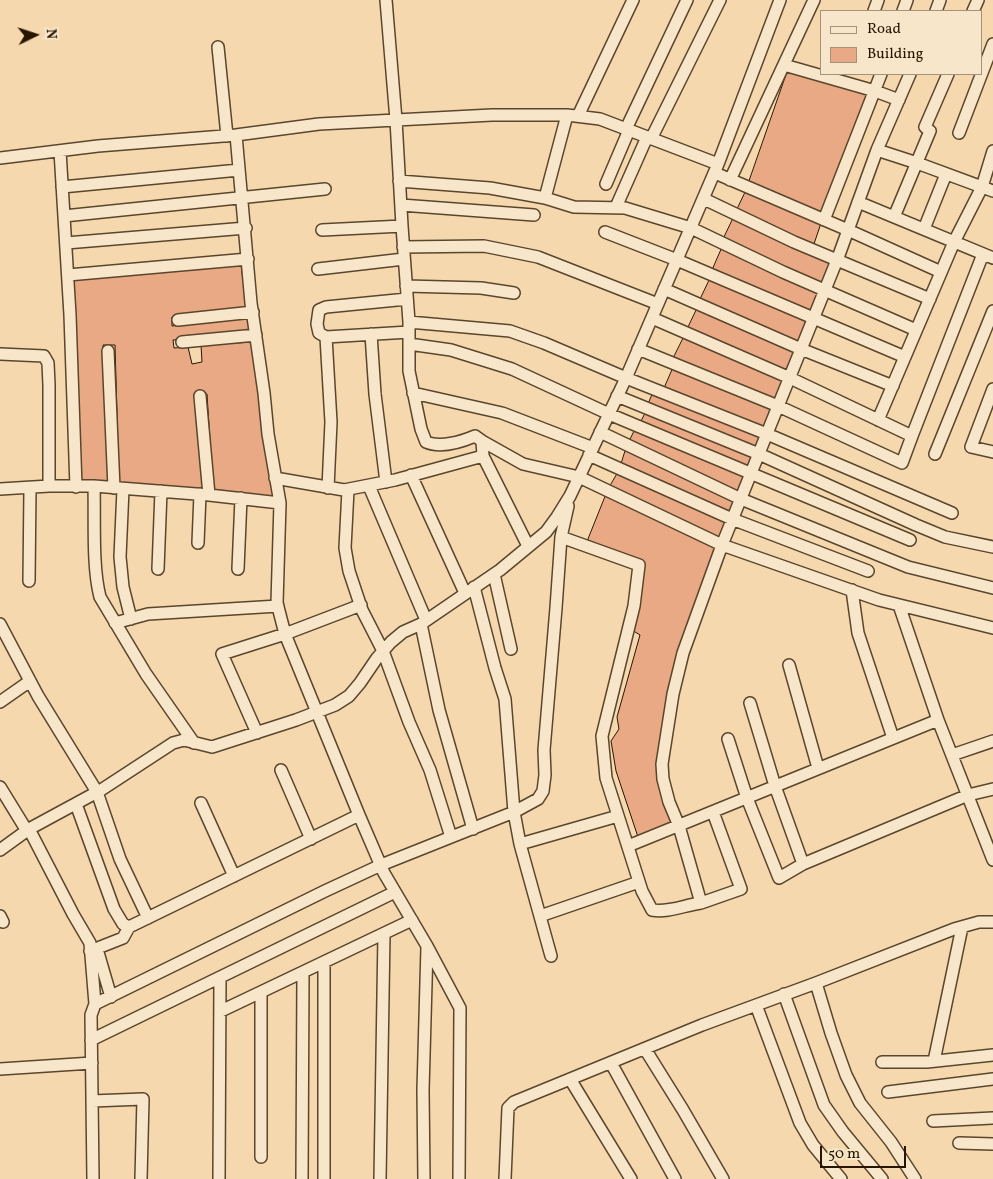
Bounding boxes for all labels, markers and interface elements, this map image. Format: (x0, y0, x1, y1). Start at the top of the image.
north arrow (10, 10, 60, 60)
legend (820, 10, 983, 75)
text: Road (867, 19, 901, 40)
text: N (41, 28, 60, 40)
text: Building (867, 44, 923, 65)
scale bar (823, 1136, 909, 1168)
text: 50 m (828, 1144, 860, 1165)

